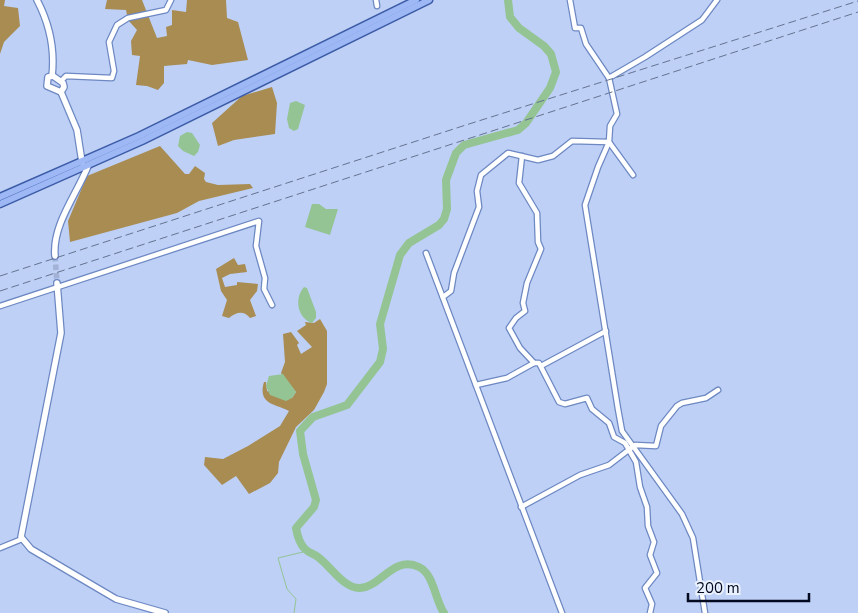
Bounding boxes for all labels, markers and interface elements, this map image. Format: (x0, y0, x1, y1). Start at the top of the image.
scale bar (688, 570, 809, 602)
text: 200 m (696, 578, 740, 598)

